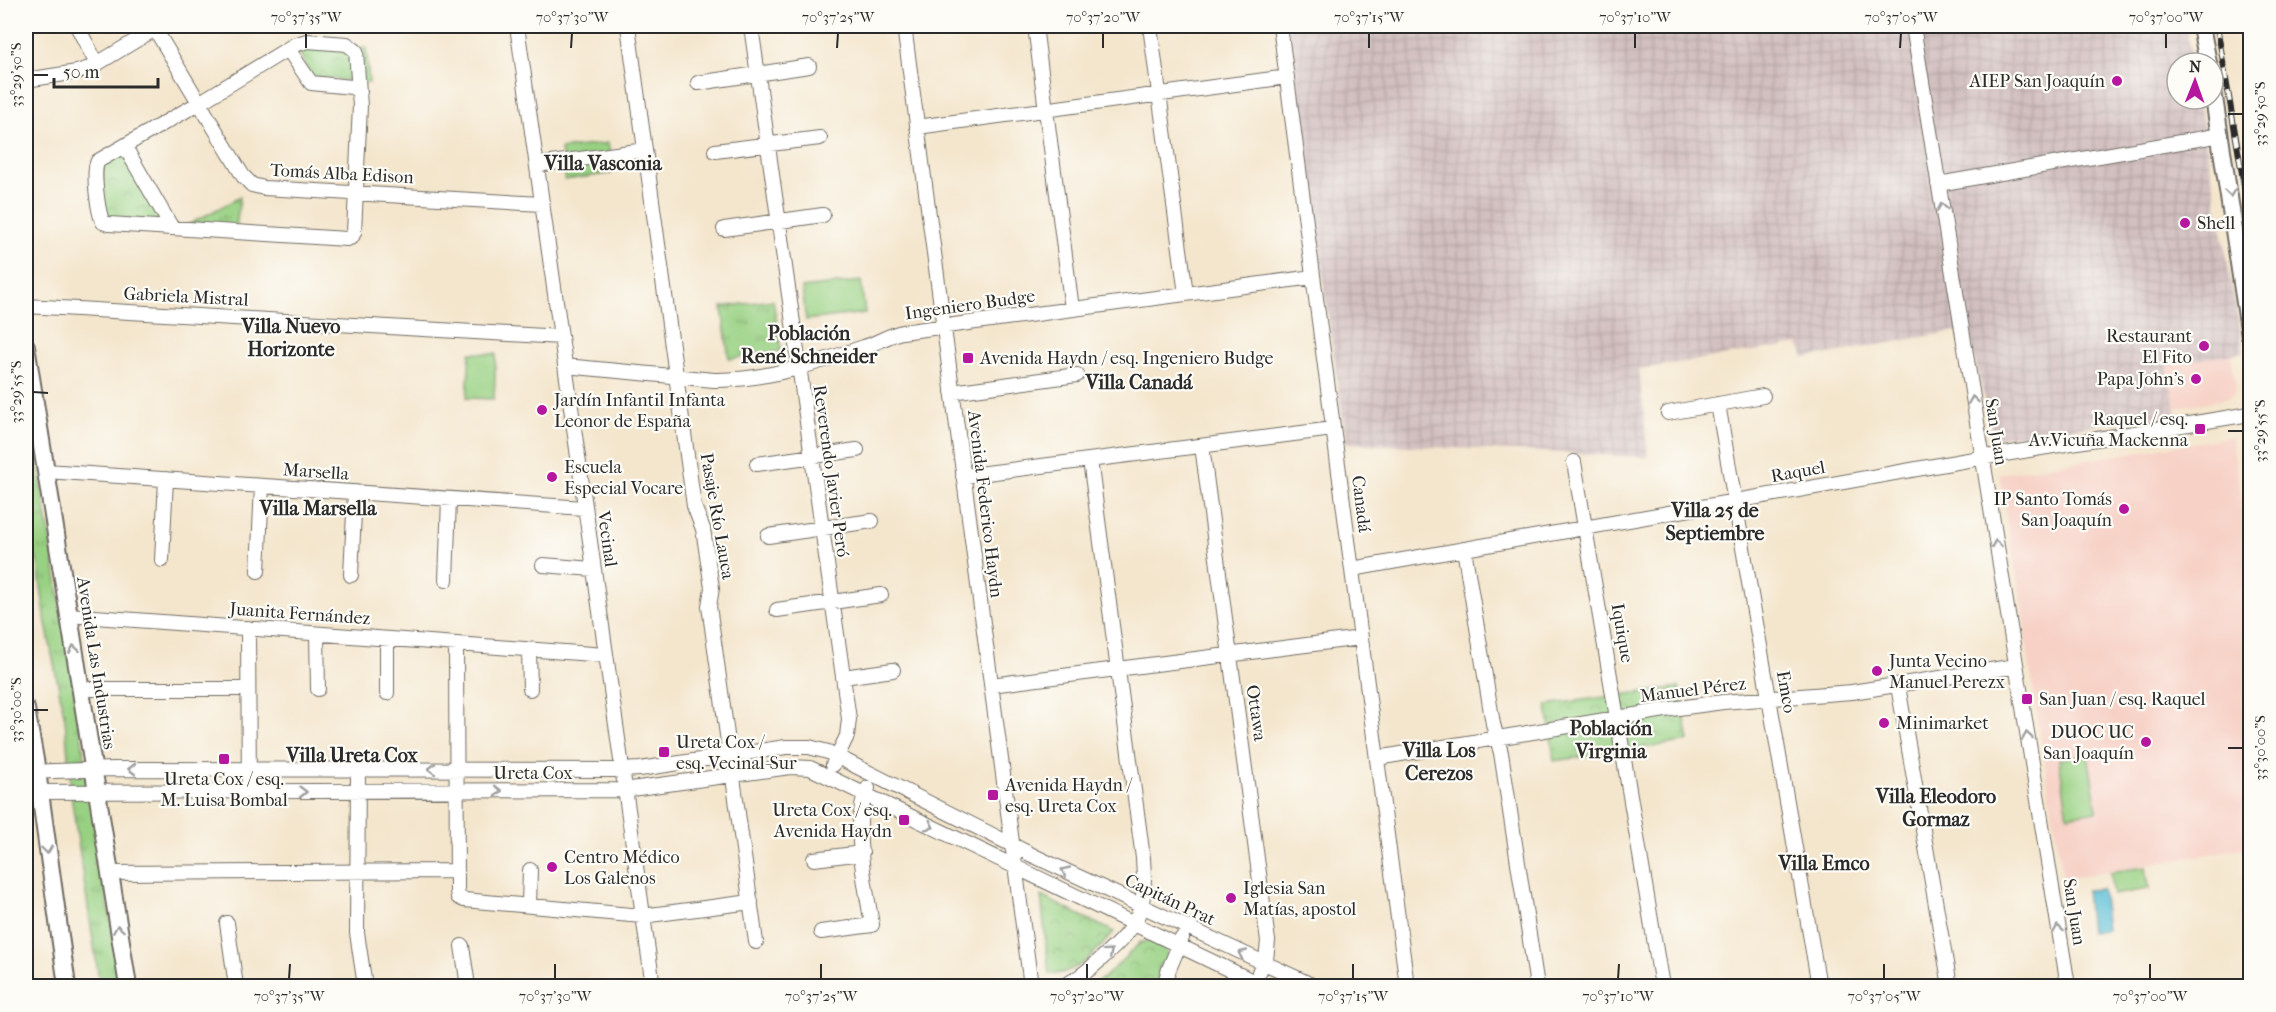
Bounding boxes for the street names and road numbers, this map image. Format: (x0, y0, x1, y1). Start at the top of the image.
street label: Tomás Alba Edison (270, 160, 415, 188)
street label: Gabriela Mistral (123, 283, 249, 311)
street label: Ingeniero Budge (904, 285, 1037, 325)
street label: Reverendo Javier Peró (809, 383, 853, 559)
street label: San Juan (1980, 397, 2012, 467)
street label: Avenida Federico Haydn (963, 408, 1007, 600)
street label: Pasaje Río Lauca (696, 451, 739, 582)
street label: Raquel (1769, 457, 1827, 487)
street label: Marsella (282, 459, 350, 485)
street label: Canadá (1347, 474, 1375, 534)
street label: Vecinal (593, 509, 621, 569)
street label: Avenida Las Industrias (72, 574, 120, 751)
street label: Juanita Fernández (227, 598, 371, 629)
street label: Iquique (1606, 602, 1638, 664)
street label: Emco (1772, 669, 1800, 715)
street label: Manuel Pérez (1639, 673, 1747, 707)
street label: Ottawa (1242, 684, 1270, 743)
street label: Ureta Cox (493, 763, 573, 784)
street label: Capitán Prat (1121, 870, 1219, 930)
street label: San Juan (2058, 877, 2090, 947)

